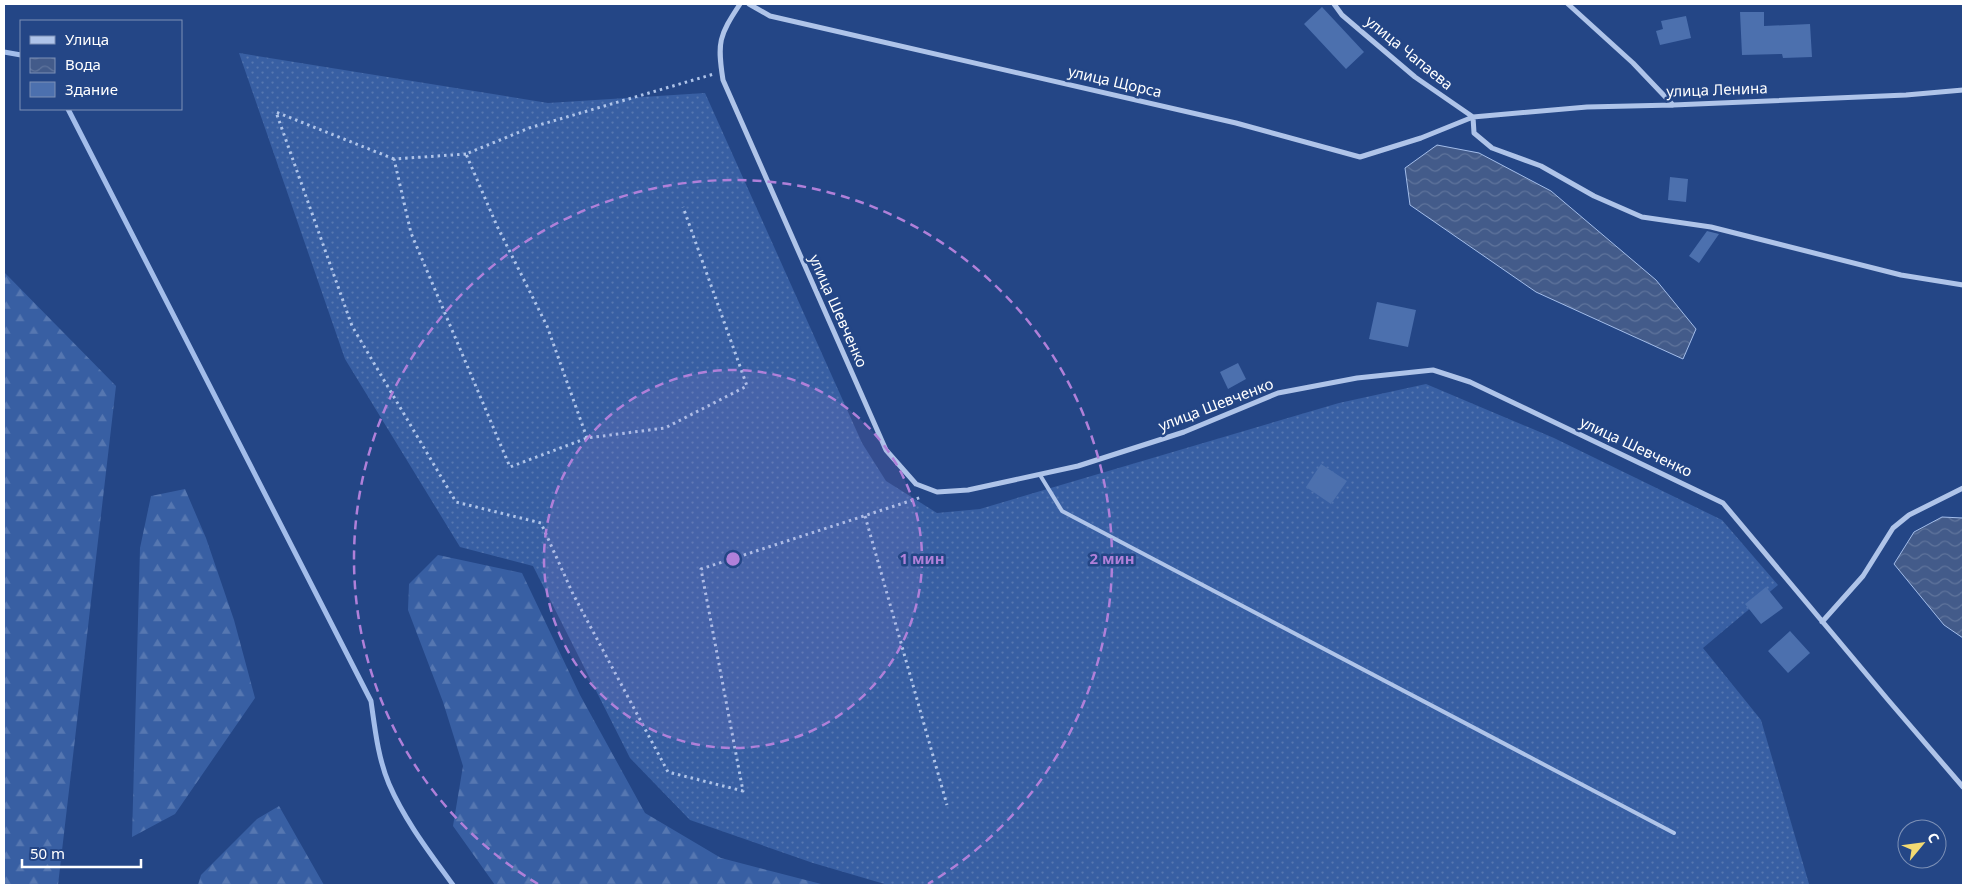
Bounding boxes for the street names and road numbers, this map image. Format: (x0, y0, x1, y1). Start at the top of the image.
street label: улица Чапаева (1362, 11, 1458, 94)
street label: улица Щорса (1066, 61, 1164, 102)
street label: улица Ленина (1666, 77, 1768, 101)
street label: улица Шевченко (805, 251, 873, 370)
street label: улица Шевченко (1155, 373, 1276, 435)
street label: улица Шевченко (1577, 411, 1696, 481)

